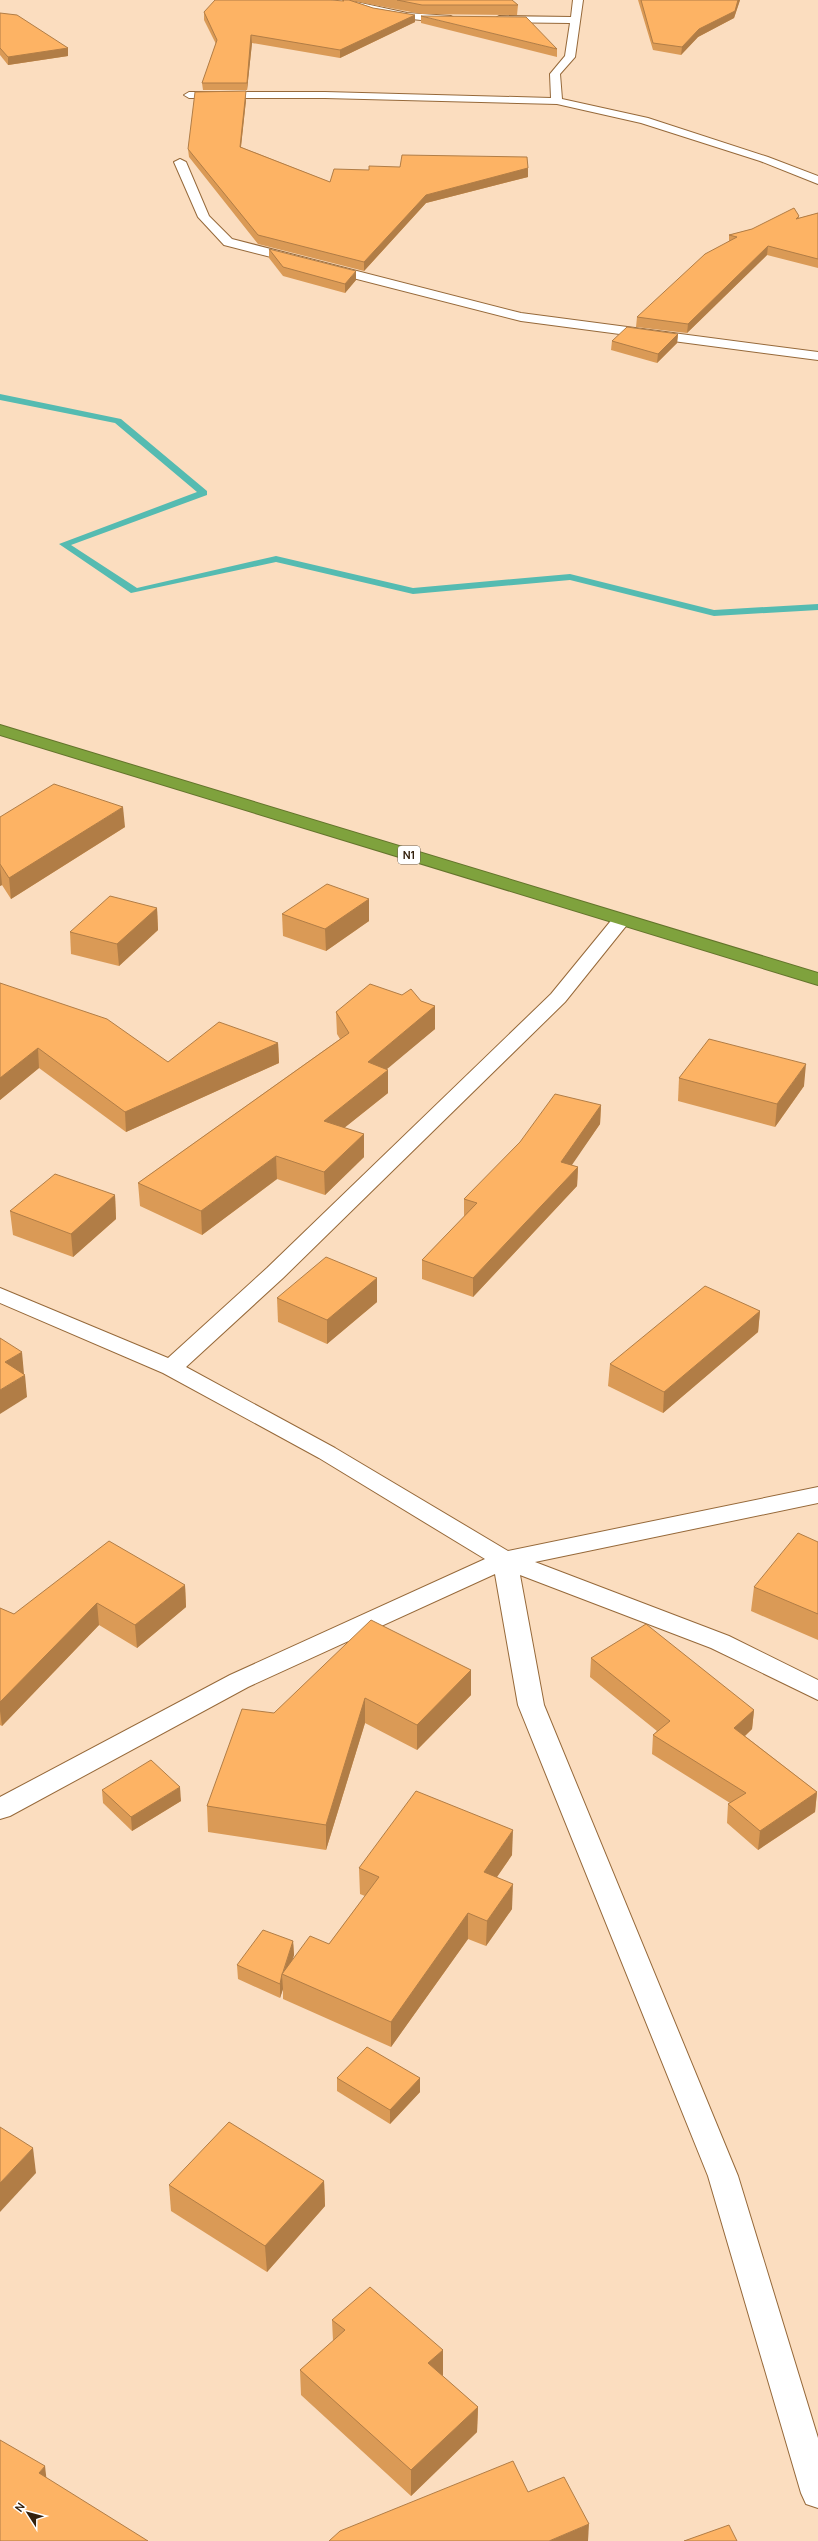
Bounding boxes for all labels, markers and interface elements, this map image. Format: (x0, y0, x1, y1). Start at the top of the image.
road number: N1 (398, 846, 420, 864)
north arrow (8, 2493, 48, 2533)
text: N (11, 2499, 28, 2514)

